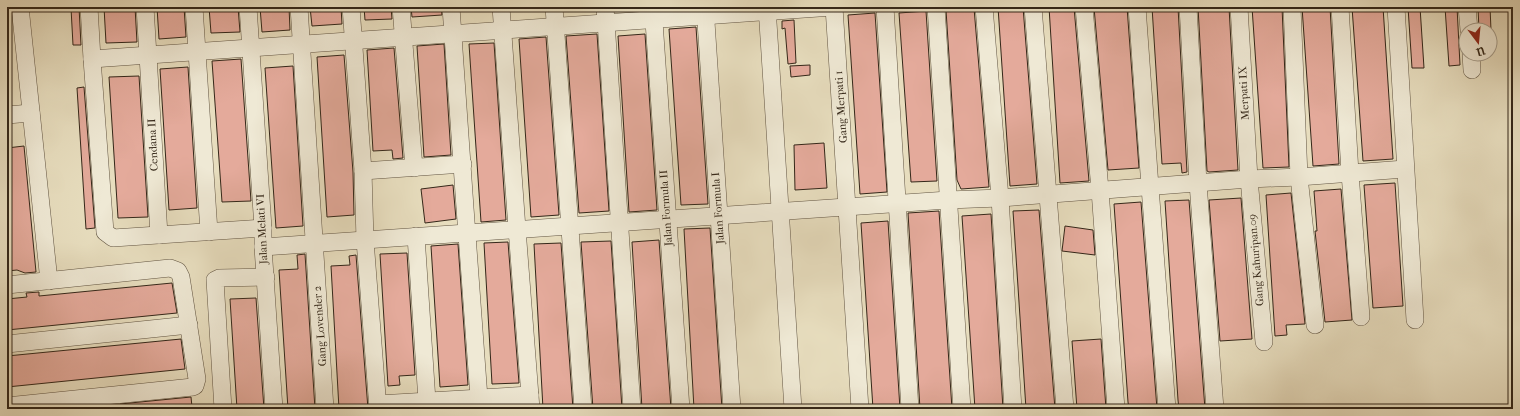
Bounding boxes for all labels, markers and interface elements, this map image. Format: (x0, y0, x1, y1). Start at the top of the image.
north arrow (1458, 22, 1498, 62)
text: U (1474, 43, 1487, 59)
street label: Merpati IX (1236, 65, 1252, 120)
street label: Gang Merpati 1 (832, 70, 850, 144)
street label: Cendana II (145, 118, 161, 172)
street label: Jalan Formula II (657, 169, 675, 247)
street label: Jalan Formula I (709, 171, 727, 245)
street label: Jalan Melati VI (254, 193, 270, 265)
street label: Gang Kahuripan.09 (1245, 213, 1266, 307)
street label: Gang Lovender 2 (311, 285, 329, 367)

